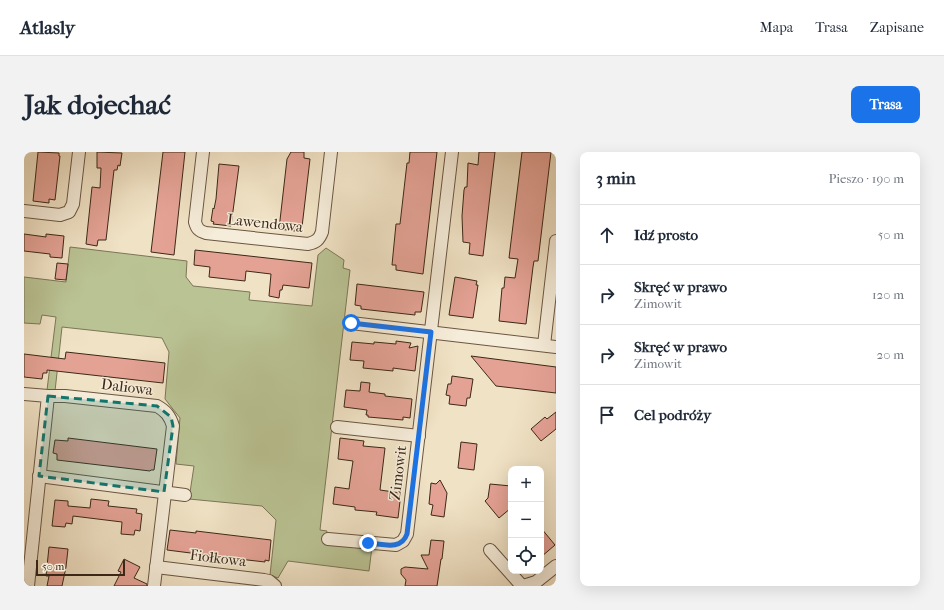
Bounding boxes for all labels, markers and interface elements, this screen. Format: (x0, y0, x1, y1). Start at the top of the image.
text: Atlasly (20, 17, 75, 39)
text: Mapa (760, 19, 793, 36)
text: Trasa (815, 19, 848, 36)
text: Zapisane (870, 19, 924, 36)
button: Trasa (851, 86, 920, 123)
text: Jak dojechać (24, 88, 171, 121)
text: 3 min (596, 168, 636, 188)
text: Pieszo · 190 m (828, 171, 904, 186)
street label: Lawendowa (226, 210, 305, 236)
icon: ahead (596, 224, 618, 246)
text: Idź prosto (634, 226, 698, 244)
text: 50 m (878, 227, 904, 242)
text: Skręć w prawo (634, 278, 727, 296)
icon: right (596, 284, 618, 306)
text: 120 m (872, 287, 904, 302)
text: Zimowit (634, 296, 682, 311)
route start (342, 314, 360, 332)
text: Skręć w prawo (634, 338, 727, 356)
icon: right (596, 344, 618, 366)
text: 20 m (877, 347, 904, 362)
text: Zimowit (634, 356, 682, 371)
street label: Daliowa (100, 375, 155, 399)
icon: arrive (596, 404, 618, 426)
text: Cel podróży (634, 406, 711, 424)
street label: Zimowit (386, 444, 410, 501)
map controls (508, 466, 544, 574)
button: + (508, 466, 544, 502)
button: − (508, 502, 544, 538)
route end (359, 534, 377, 552)
button: locate (508, 538, 544, 574)
street label: Fiołkowa (189, 546, 248, 571)
scale bar (36, 558, 125, 577)
text: 50 m (42, 560, 64, 573)

